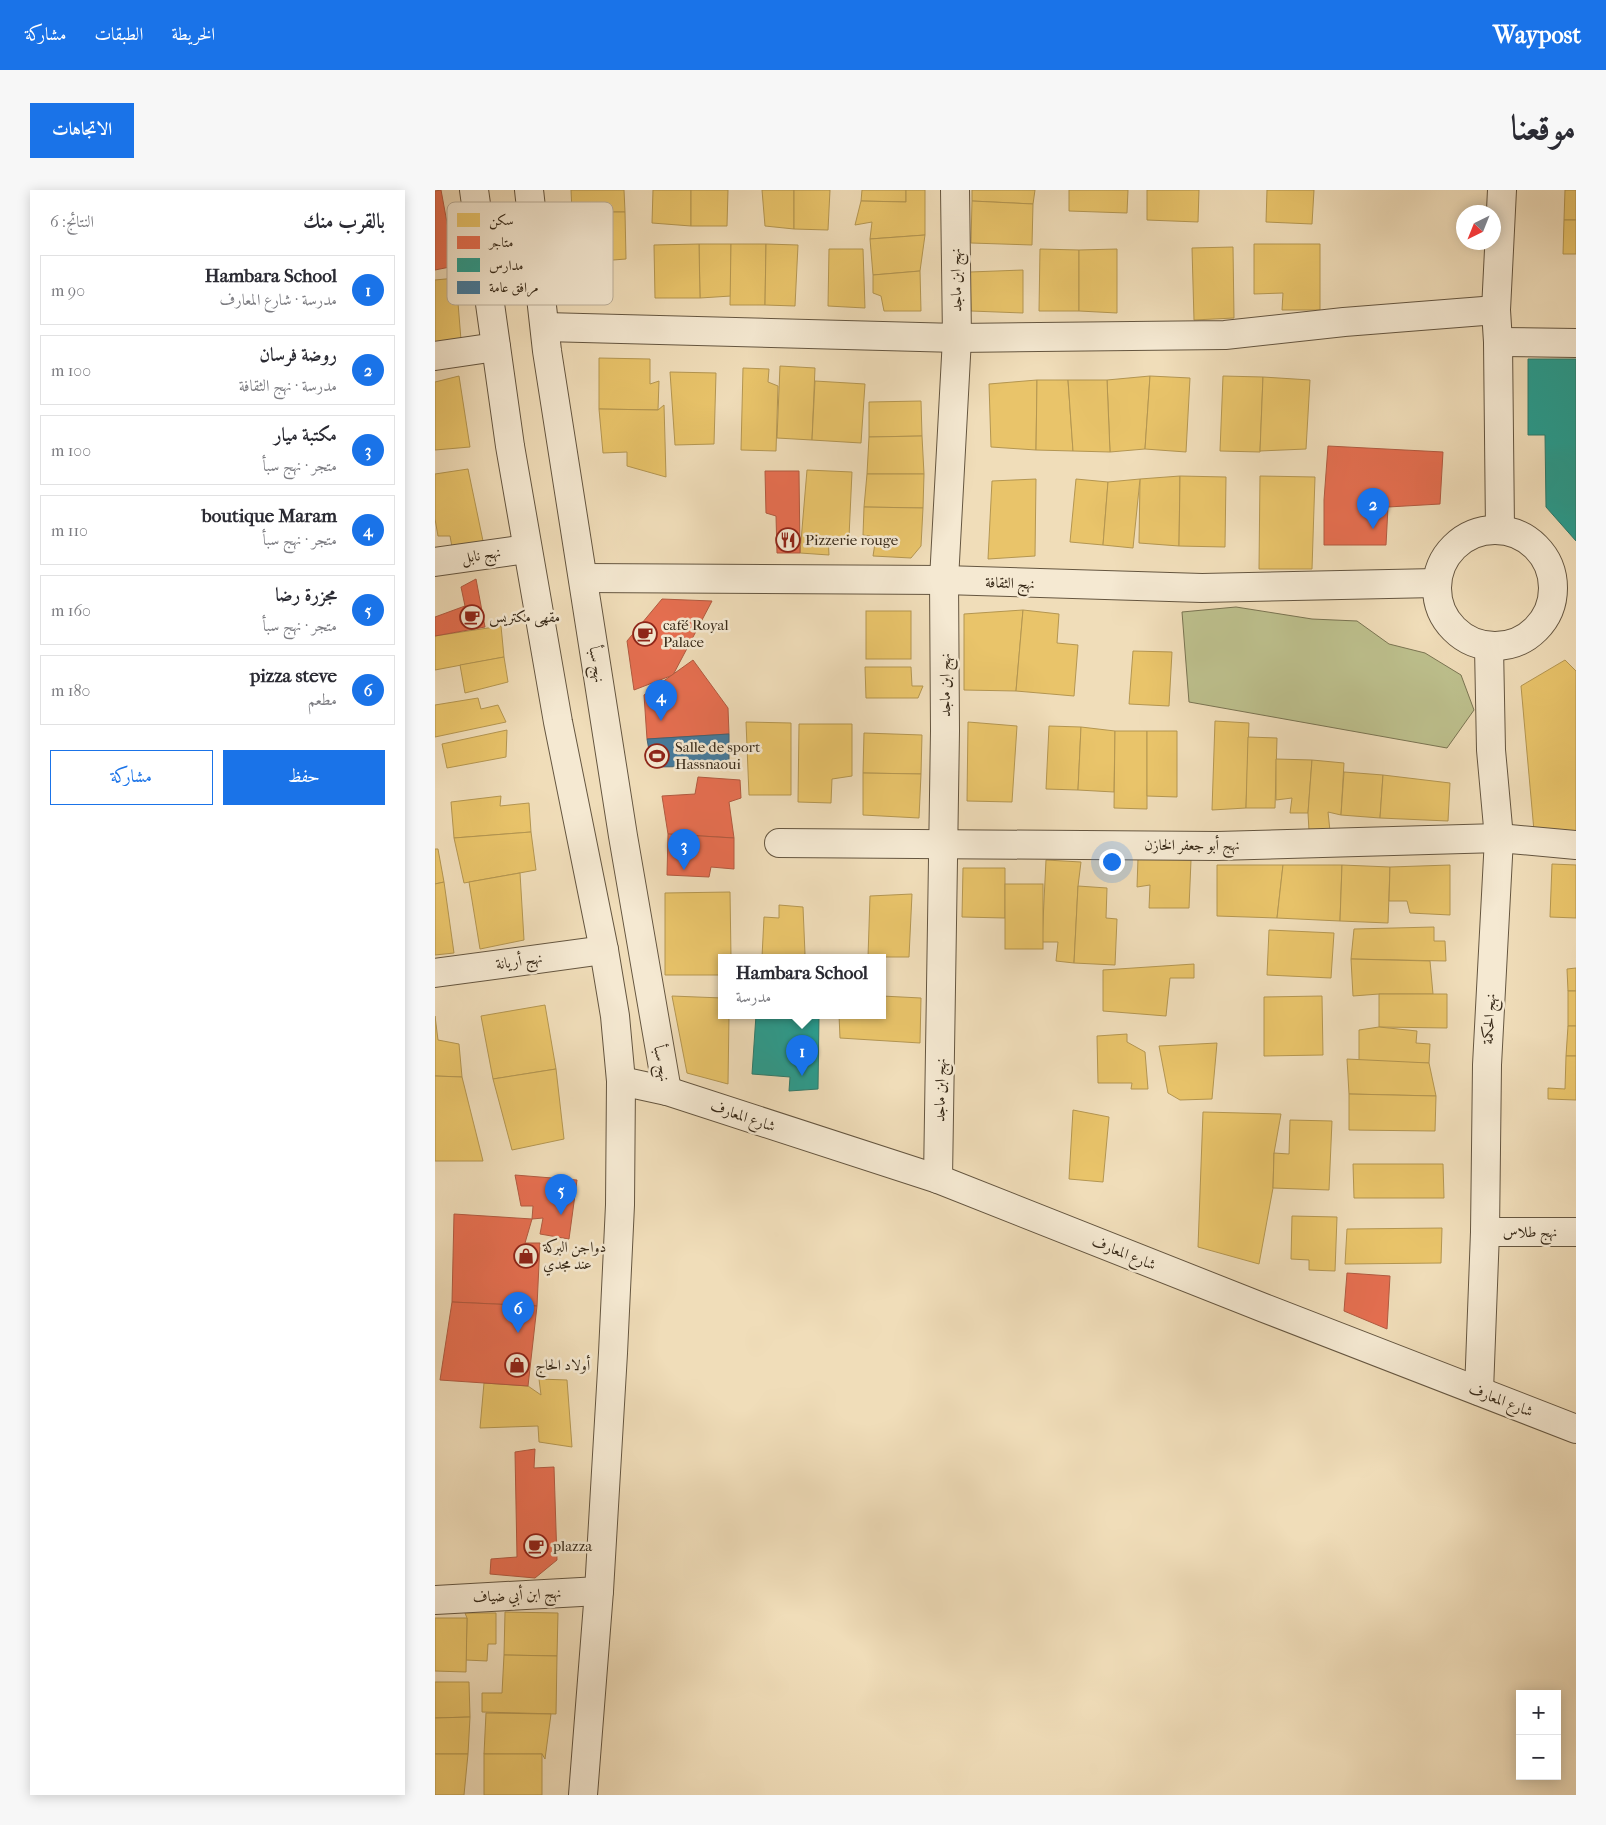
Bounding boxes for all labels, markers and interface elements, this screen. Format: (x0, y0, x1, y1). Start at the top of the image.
text: Waypost (1493, 21, 1581, 49)
text: مشاركة (25, 24, 66, 45)
text: الطبقات (94, 24, 143, 45)
text: الخريطة (171, 24, 215, 45)
button: الاتجاهات (30, 103, 134, 158)
text: موقعنا (1511, 107, 1576, 148)
legend (447, 202, 613, 305)
north arrow (1456, 205, 1501, 250)
text: بالقرب منك (303, 209, 385, 233)
text: النتائج: 6 (50, 212, 94, 231)
text: سكن (489, 212, 514, 230)
text: متاجر (487, 234, 513, 251)
street label: نهج ابن ماجد (946, 248, 971, 312)
text: مدارس (489, 257, 524, 274)
text: Hambara School (205, 265, 337, 287)
text: مرافق عامة (489, 279, 539, 297)
text: 90 m (51, 281, 85, 300)
text: 1 (365, 281, 371, 300)
text: مدرسة · شارع المعارف (220, 290, 337, 309)
text: روضة فرسان (259, 344, 337, 366)
text: 100 m (51, 361, 91, 380)
text: 2 (364, 361, 372, 380)
text: مدرسة · نهج الثقافة (239, 376, 337, 395)
text: مكتبة ميار (274, 424, 337, 446)
text: 100 m (51, 441, 91, 460)
text: 3 (365, 441, 371, 460)
text: متجر · نهج سبأ (262, 456, 337, 475)
pin: 2 (1357, 488, 1389, 529)
text: boutique Maram (202, 505, 337, 527)
text: 110 m (51, 521, 88, 540)
text: 4 (363, 521, 373, 540)
restaurant icon: Pizzerie rouge (775, 527, 801, 553)
text: متجر · نهج سبأ (262, 530, 337, 549)
place label: Pizzerie rouge (805, 531, 899, 549)
street label: نهج نابل (460, 543, 503, 572)
street label: نهج الثقافة (985, 573, 1035, 598)
text: مجزرة رضا (275, 584, 337, 606)
text: 160 m (51, 601, 91, 620)
text: 5 (365, 601, 371, 620)
cafe icon: مقهى مكتريس (459, 604, 485, 630)
place label: مقهى مكتريس (489, 608, 560, 628)
text: متجر · نهج سبأ (262, 616, 337, 635)
place label: café Royal Palace (663, 616, 729, 651)
cafe icon: café Royal Palace (632, 621, 658, 647)
street label: نهج سبأ (580, 644, 611, 685)
street label: نهج ابن ماجد (936, 653, 959, 717)
text: pizza steve (250, 665, 337, 687)
pin: 4 (645, 680, 677, 721)
text: 180 m (51, 681, 90, 700)
text: 6 (364, 681, 372, 700)
text: مطعم (308, 690, 337, 709)
place label: Salle de sport Hassnaoui (675, 738, 761, 773)
sports icon: Salle de sport Hassnaoui (644, 743, 670, 769)
button: مشاركة (50, 750, 213, 805)
button: حفظ (223, 750, 385, 805)
pin: 3 (668, 829, 700, 870)
street label: نهج أبو جعفر الخازن (1144, 834, 1240, 859)
your location (1099, 849, 1125, 875)
street label: نهج أريانة (494, 947, 544, 978)
popup (718, 954, 886, 1019)
text: Hambara School (736, 962, 868, 984)
text: مدرسة (736, 987, 771, 1006)
street label: نهج الحكمة (1479, 993, 1504, 1045)
pin: 1 (786, 1035, 818, 1076)
street label: نهج سبأ (645, 1043, 676, 1084)
street label: نهج ابن ماجد (930, 1058, 955, 1122)
street label: شارع المعارف (707, 1097, 778, 1139)
pin: 5 (545, 1174, 577, 1215)
street label: نهج طلاس (1503, 1223, 1557, 1246)
street label: شارع المعارف (1088, 1232, 1159, 1278)
place label: دواجن البركة عند مجدي (542, 1238, 606, 1276)
shop icon: دواجن البركة عند مجدي (513, 1243, 539, 1269)
pin: 6 (502, 1292, 534, 1333)
shop icon: أولاد الحاج (504, 1352, 530, 1378)
place label: أولاد الحاج (535, 1354, 591, 1378)
street label: شارع المعارف (1465, 1380, 1536, 1424)
cafe icon: plazza (523, 1533, 549, 1559)
place label: plazza (552, 1537, 593, 1555)
street label: نهج ابن أبي ضياف (472, 1582, 562, 1611)
map controls (1516, 1690, 1561, 1780)
button: + (1516, 1690, 1561, 1735)
button: − (1516, 1735, 1561, 1780)

